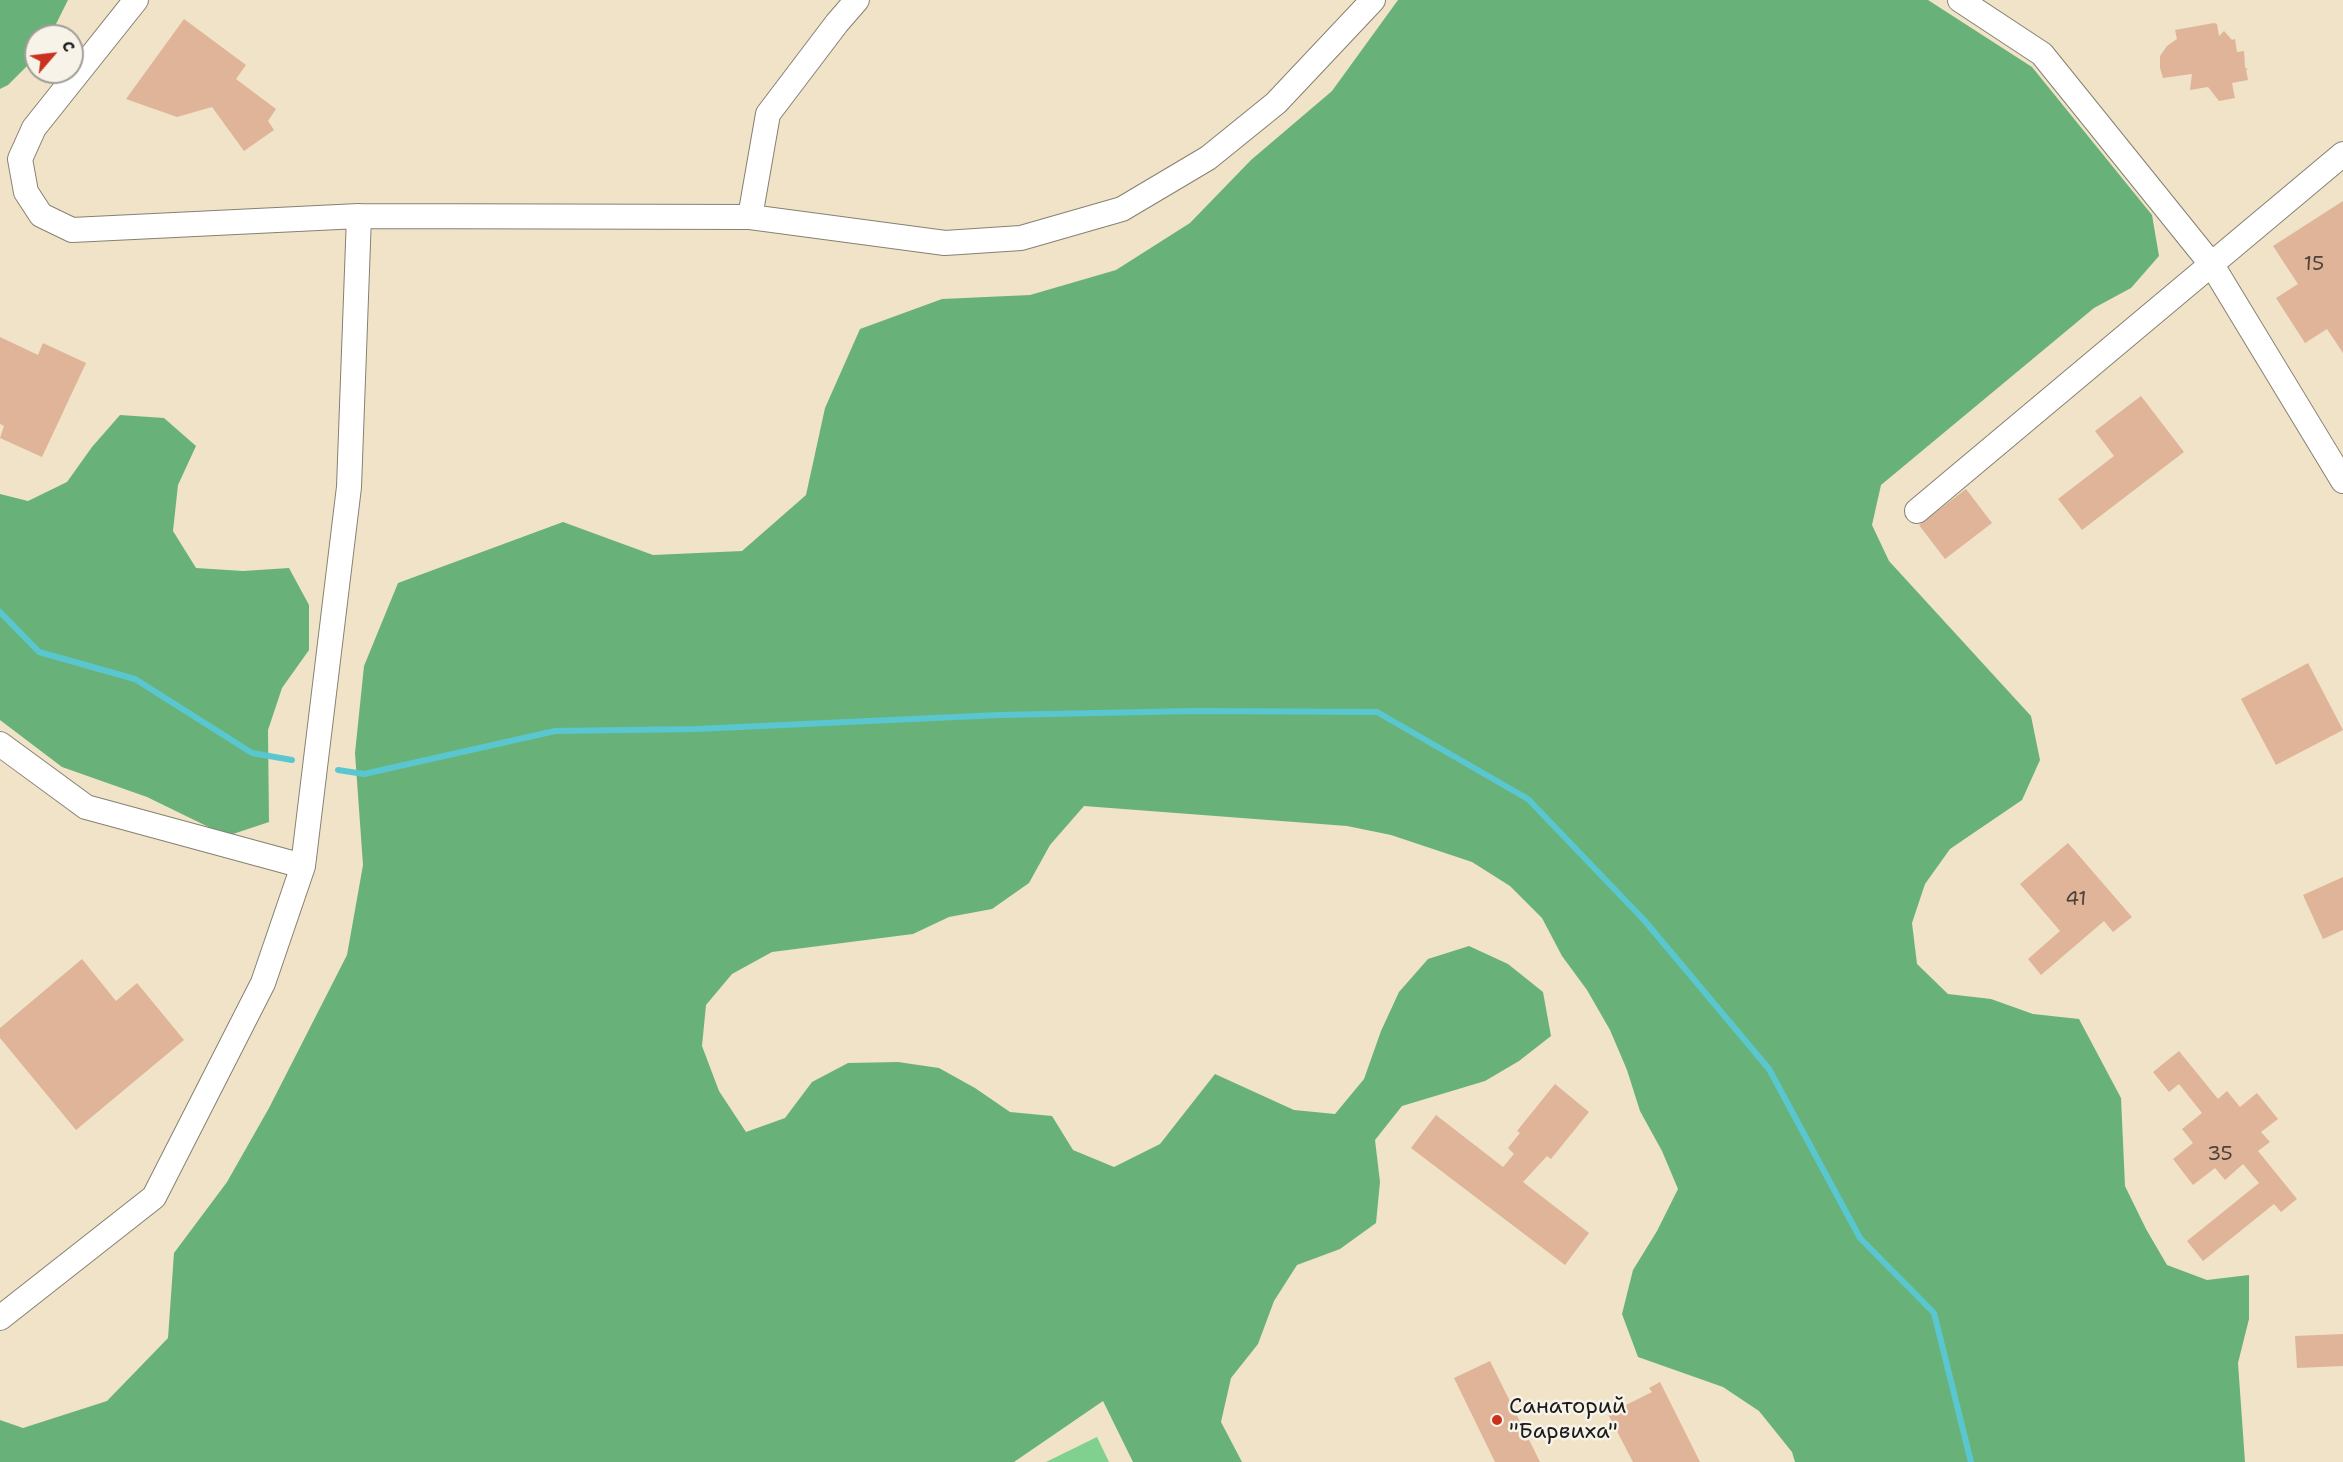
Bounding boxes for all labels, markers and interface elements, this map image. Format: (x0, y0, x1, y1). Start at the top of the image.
north arrow (24, 24, 84, 84)
text: С (57, 37, 80, 56)
house number: 15 (2304, 253, 2324, 277)
house number: 41 (2065, 888, 2087, 912)
house number: 35 (2207, 1143, 2233, 1167)
place label: Санаторий "Барвиха" (1509, 1394, 1626, 1446)
marker: Санаторий "Барвиха" (1490, 1413, 1504, 1427)

